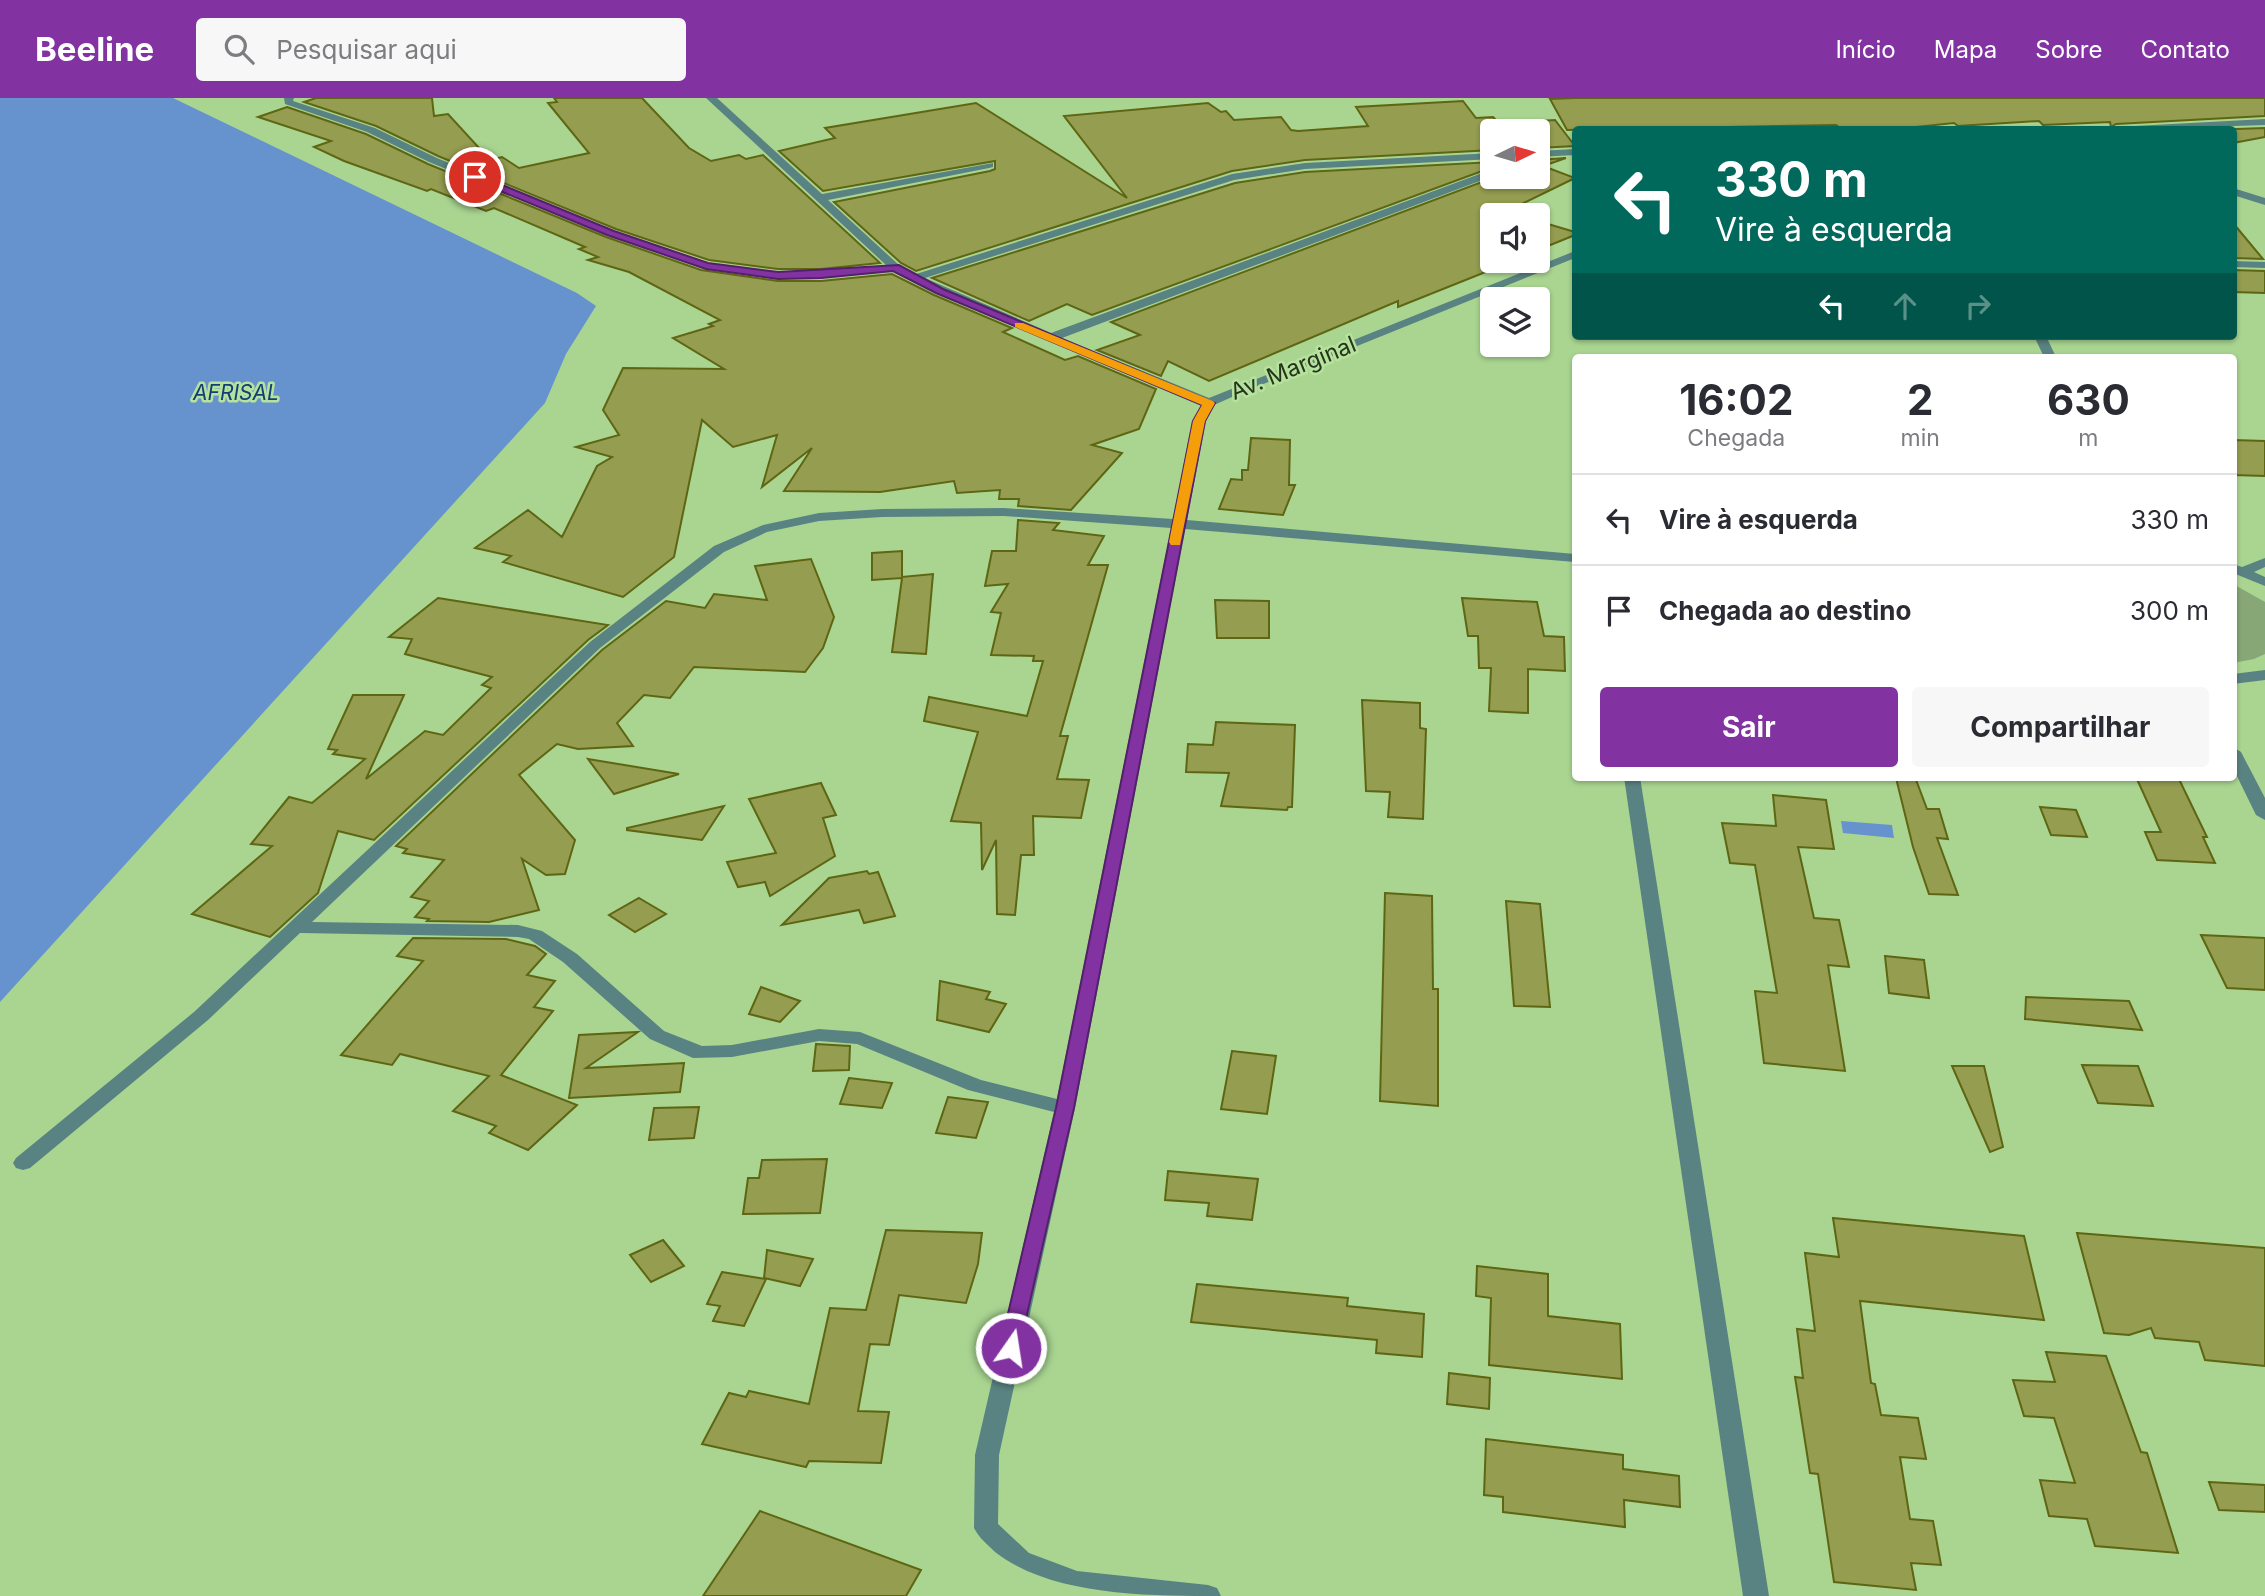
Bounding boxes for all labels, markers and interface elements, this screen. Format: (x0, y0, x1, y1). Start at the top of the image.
search box (196, 18, 686, 81)
text: Beeline (35, 29, 154, 69)
icon: search (220, 30, 258, 68)
text: Pesquisar aqui (276, 34, 457, 65)
text: Início (1835, 35, 1896, 64)
text: Mapa (1934, 35, 1997, 64)
text: Sobre (2035, 35, 2102, 64)
text: Contato (2140, 35, 2230, 64)
north arrow (1480, 119, 1550, 189)
map controls (1480, 119, 1550, 357)
pin (445, 147, 505, 207)
text: 330 m (1715, 150, 1868, 209)
icon: left (1600, 154, 1691, 245)
icon: arrive (456, 158, 494, 196)
button: sound (1480, 203, 1550, 273)
text: Vire à esquerda (1715, 210, 1953, 249)
button: layers (1480, 287, 1550, 357)
icon: left (1813, 287, 1851, 325)
icon: ahead (1886, 287, 1924, 325)
icon: right (1959, 287, 1997, 325)
street label: Av. Marginal (1226, 330, 1360, 406)
text: 16:02 (1679, 374, 1793, 425)
text: 2 (1907, 374, 1933, 425)
text: 630 (2047, 374, 2130, 425)
water label: AFRISAL (192, 380, 279, 405)
text: Chegada (1687, 424, 1785, 452)
text: min (1901, 424, 1940, 452)
text: m (2078, 424, 2099, 452)
icon: left (1600, 501, 1638, 539)
text: Vire à esquerda (1659, 504, 1858, 535)
text: 330 m (2130, 504, 2209, 535)
icon: arrive (1600, 592, 1638, 630)
text: Chegada ao destino (1659, 595, 1911, 626)
text: 300 m (2130, 595, 2209, 626)
button: Sair (1600, 687, 1898, 767)
button: Compartilhar (1912, 687, 2209, 767)
position arrow (974, 1311, 1048, 1385)

